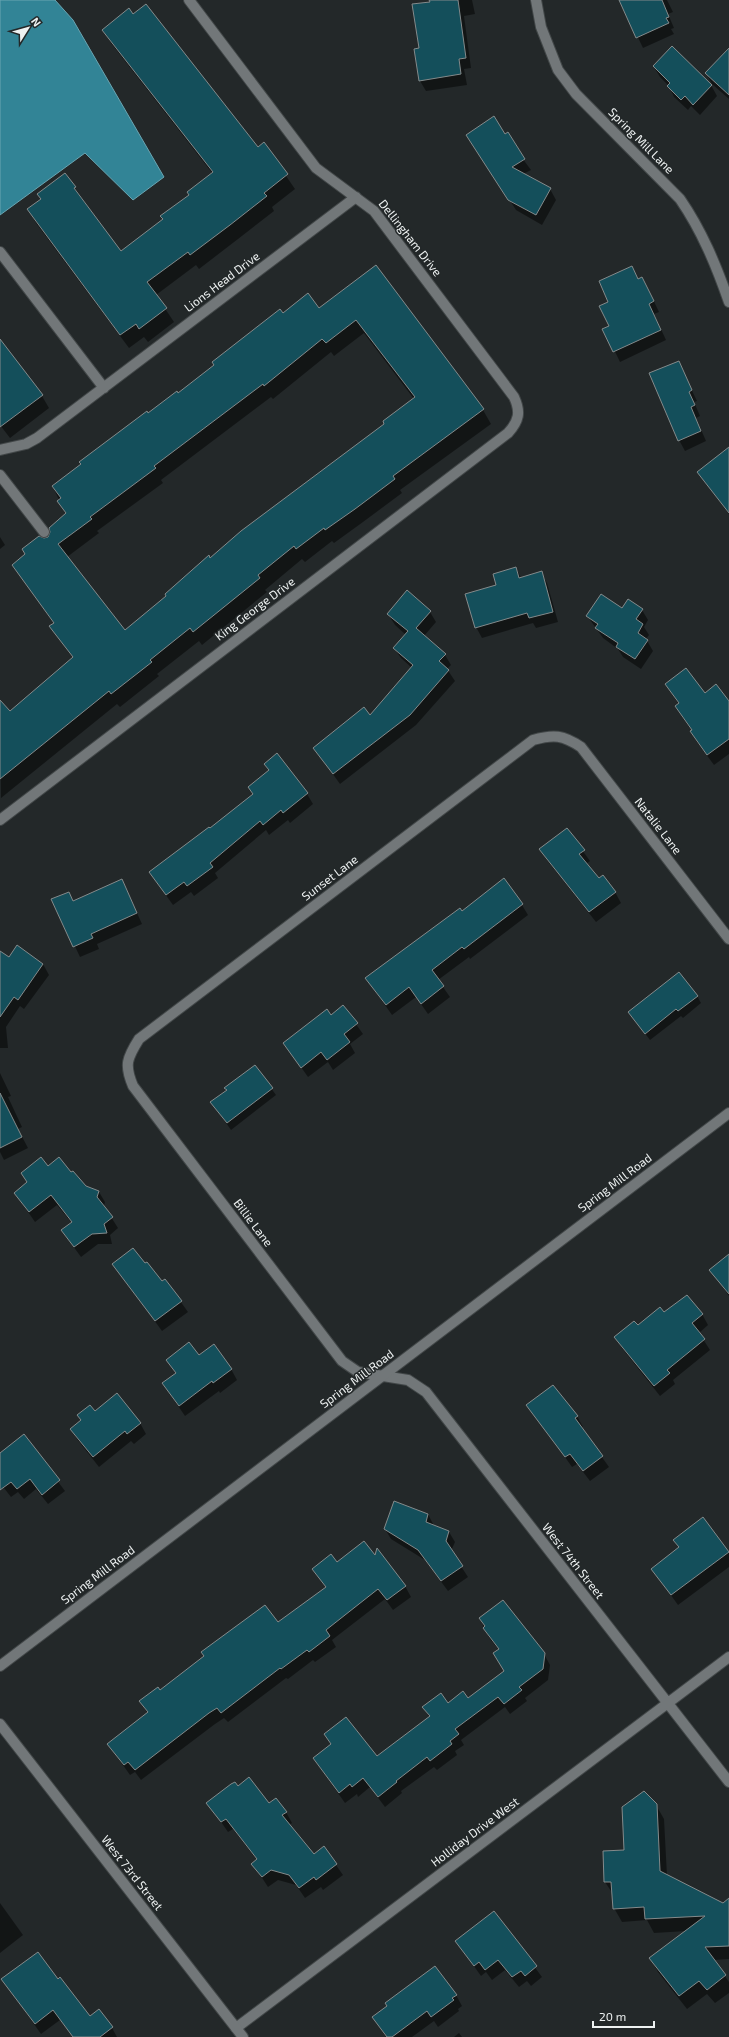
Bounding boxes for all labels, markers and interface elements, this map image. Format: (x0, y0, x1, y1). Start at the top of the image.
north arrow (8, 8, 48, 48)
text: N (29, 15, 44, 29)
street label: Spring Mill Lane (606, 105, 677, 176)
street label: Dellingham Drive (377, 196, 445, 279)
street label: Lions Head Drive (181, 248, 262, 314)
street label: King George Drive (212, 574, 297, 643)
street label: Natalie Lane (632, 794, 685, 857)
street label: Sunset Lane (299, 852, 360, 903)
street label: Spring Mill Road (575, 1150, 654, 1214)
street label: Billie Lane (231, 1196, 276, 1249)
street label: Spring Mill Road (317, 1346, 396, 1410)
street label: West 74th Street (540, 1520, 608, 1601)
street label: Spring Mill Road (58, 1542, 137, 1606)
street label: Holliday Drive West (428, 1793, 521, 1869)
street label: West 73rd Street (99, 1832, 167, 1913)
scale bar (593, 2003, 654, 2029)
text: 20 m (599, 2009, 626, 2023)

